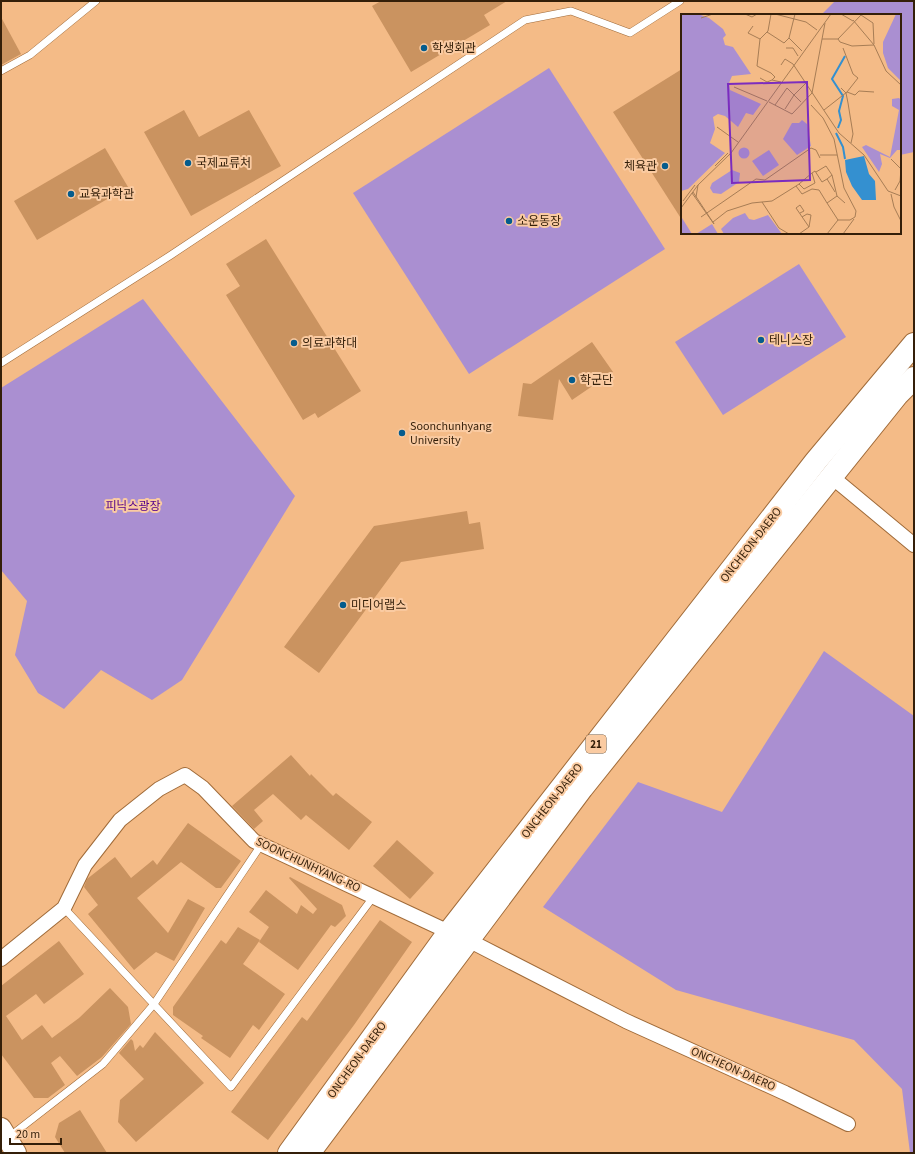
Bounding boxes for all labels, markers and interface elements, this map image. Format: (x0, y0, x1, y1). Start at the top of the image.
inset map (681, 14, 901, 234)
place label: 학생회관 (432, 40, 476, 57)
marker: 학생회관 (419, 43, 429, 53)
place label: 국제교류처 (196, 155, 251, 172)
marker: 국제교류처 (183, 158, 193, 168)
place label: 체육관 (624, 158, 657, 175)
marker: 체육관 (660, 161, 670, 171)
place label: 교육과학관 (79, 186, 134, 203)
marker: 교육과학관 (66, 189, 76, 199)
place label: 소운동장 (517, 213, 561, 230)
marker: 소운동장 (504, 216, 514, 226)
place label: 테니스장 (769, 332, 813, 349)
place label: 의료과학대 (302, 335, 357, 352)
marker: 테니스장 (756, 335, 766, 345)
marker: 의료과학대 (289, 338, 299, 348)
place label: 학군단 (580, 372, 613, 389)
marker: 학군단 (567, 375, 577, 385)
place label: Soonchunhyang University (410, 418, 492, 449)
marker: Soonchunhyang University (397, 428, 407, 438)
park label: 피닉스광장 (105, 498, 161, 515)
street label: ONCHEON-DAERO (716, 504, 786, 586)
place label: 미디어랩스 (351, 597, 406, 614)
marker: 미디어랩스 (338, 600, 348, 610)
road number: 21 (586, 735, 606, 753)
street label: ONCHEON-DAERO (517, 760, 587, 842)
street label: SOONCHUNHYANG-RO (253, 833, 363, 897)
street label: ONCHEON-DAERO (323, 1018, 391, 1102)
street label: ONCHEON-DAERO (688, 1043, 778, 1095)
scale bar (10, 1120, 61, 1146)
text: 20 m (16, 1126, 40, 1143)

